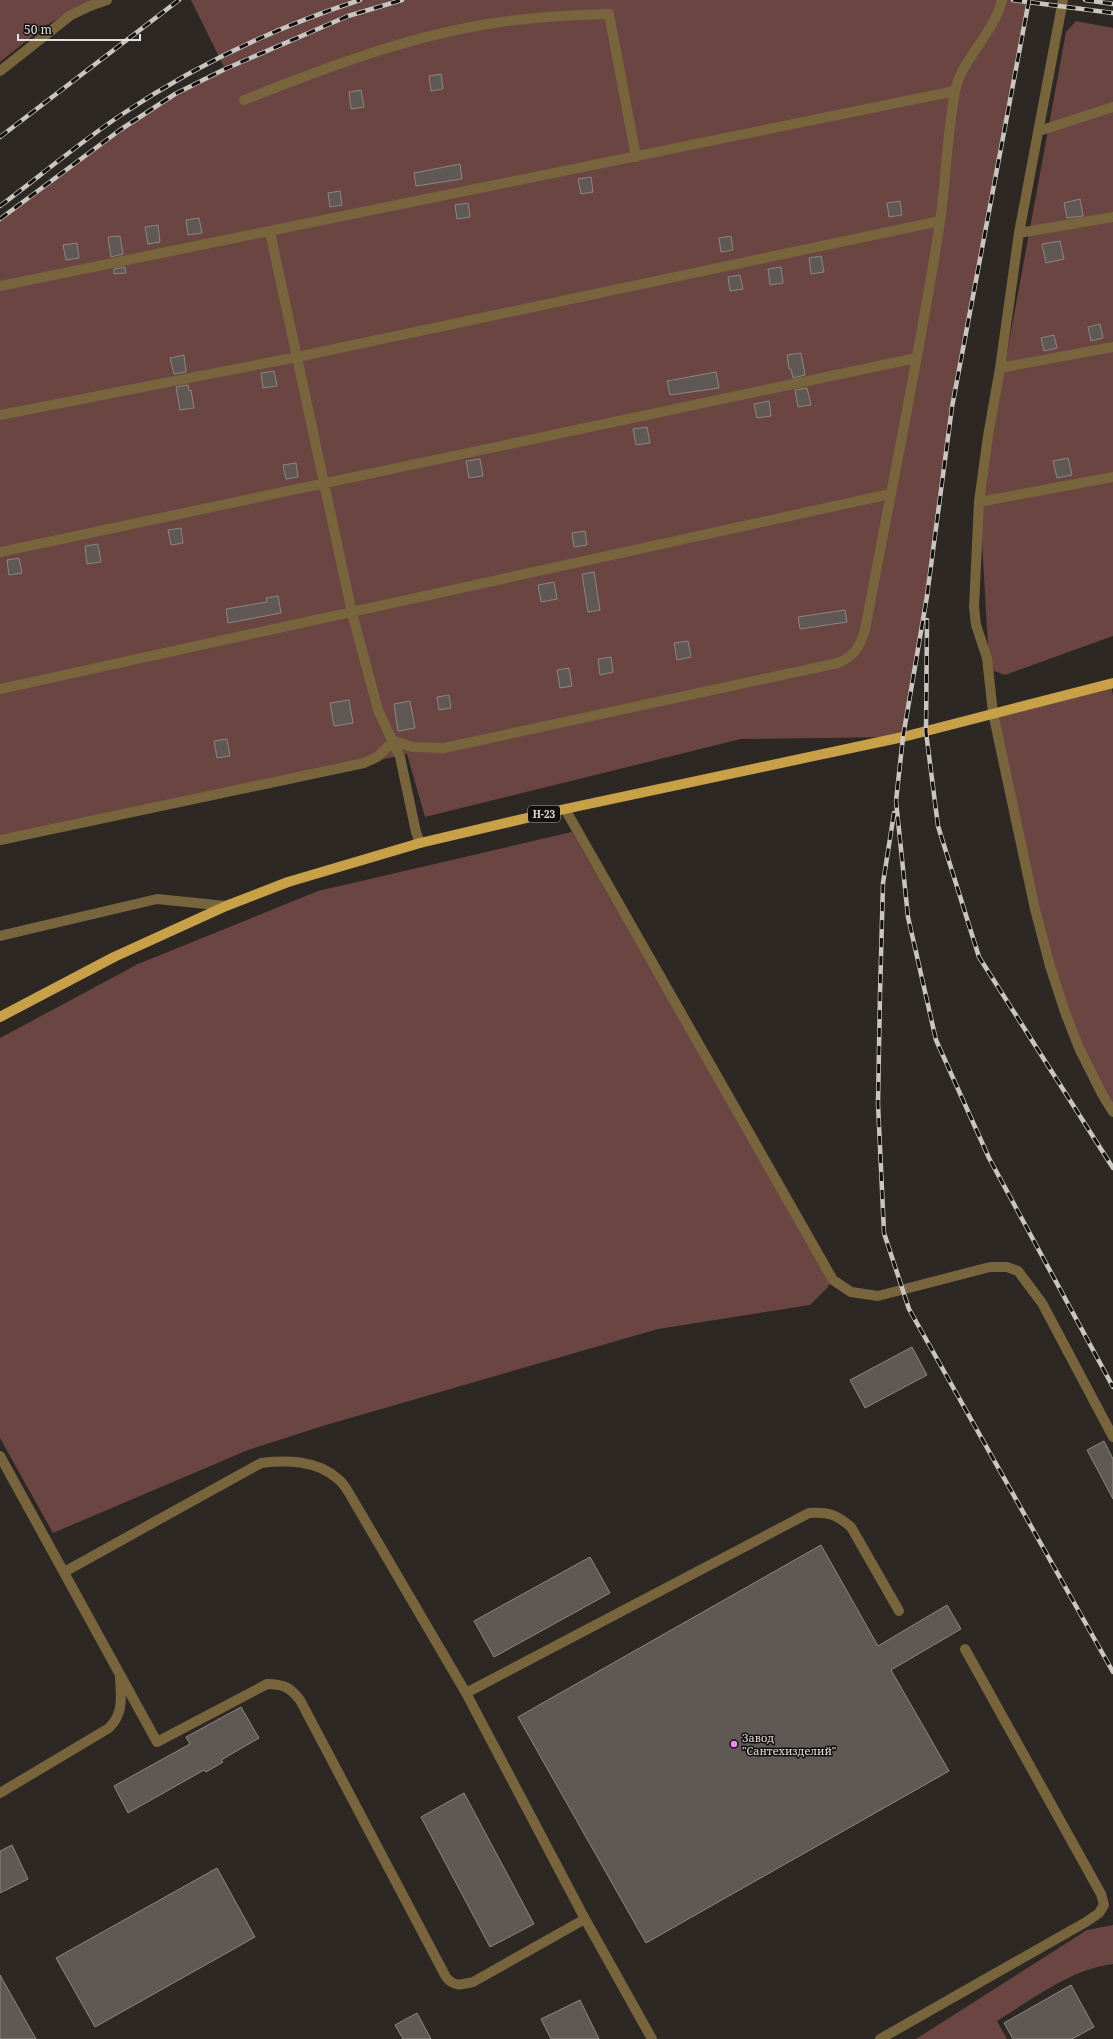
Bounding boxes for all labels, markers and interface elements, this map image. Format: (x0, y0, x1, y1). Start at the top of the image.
scale bar (18, 16, 140, 42)
text: 50 m (24, 21, 52, 38)
road number: Н-23 (528, 806, 560, 822)
place label: Завод "Сантехизделий" (742, 1730, 836, 1758)
marker: Завод "Сантехизделий" (729, 1739, 739, 1749)

